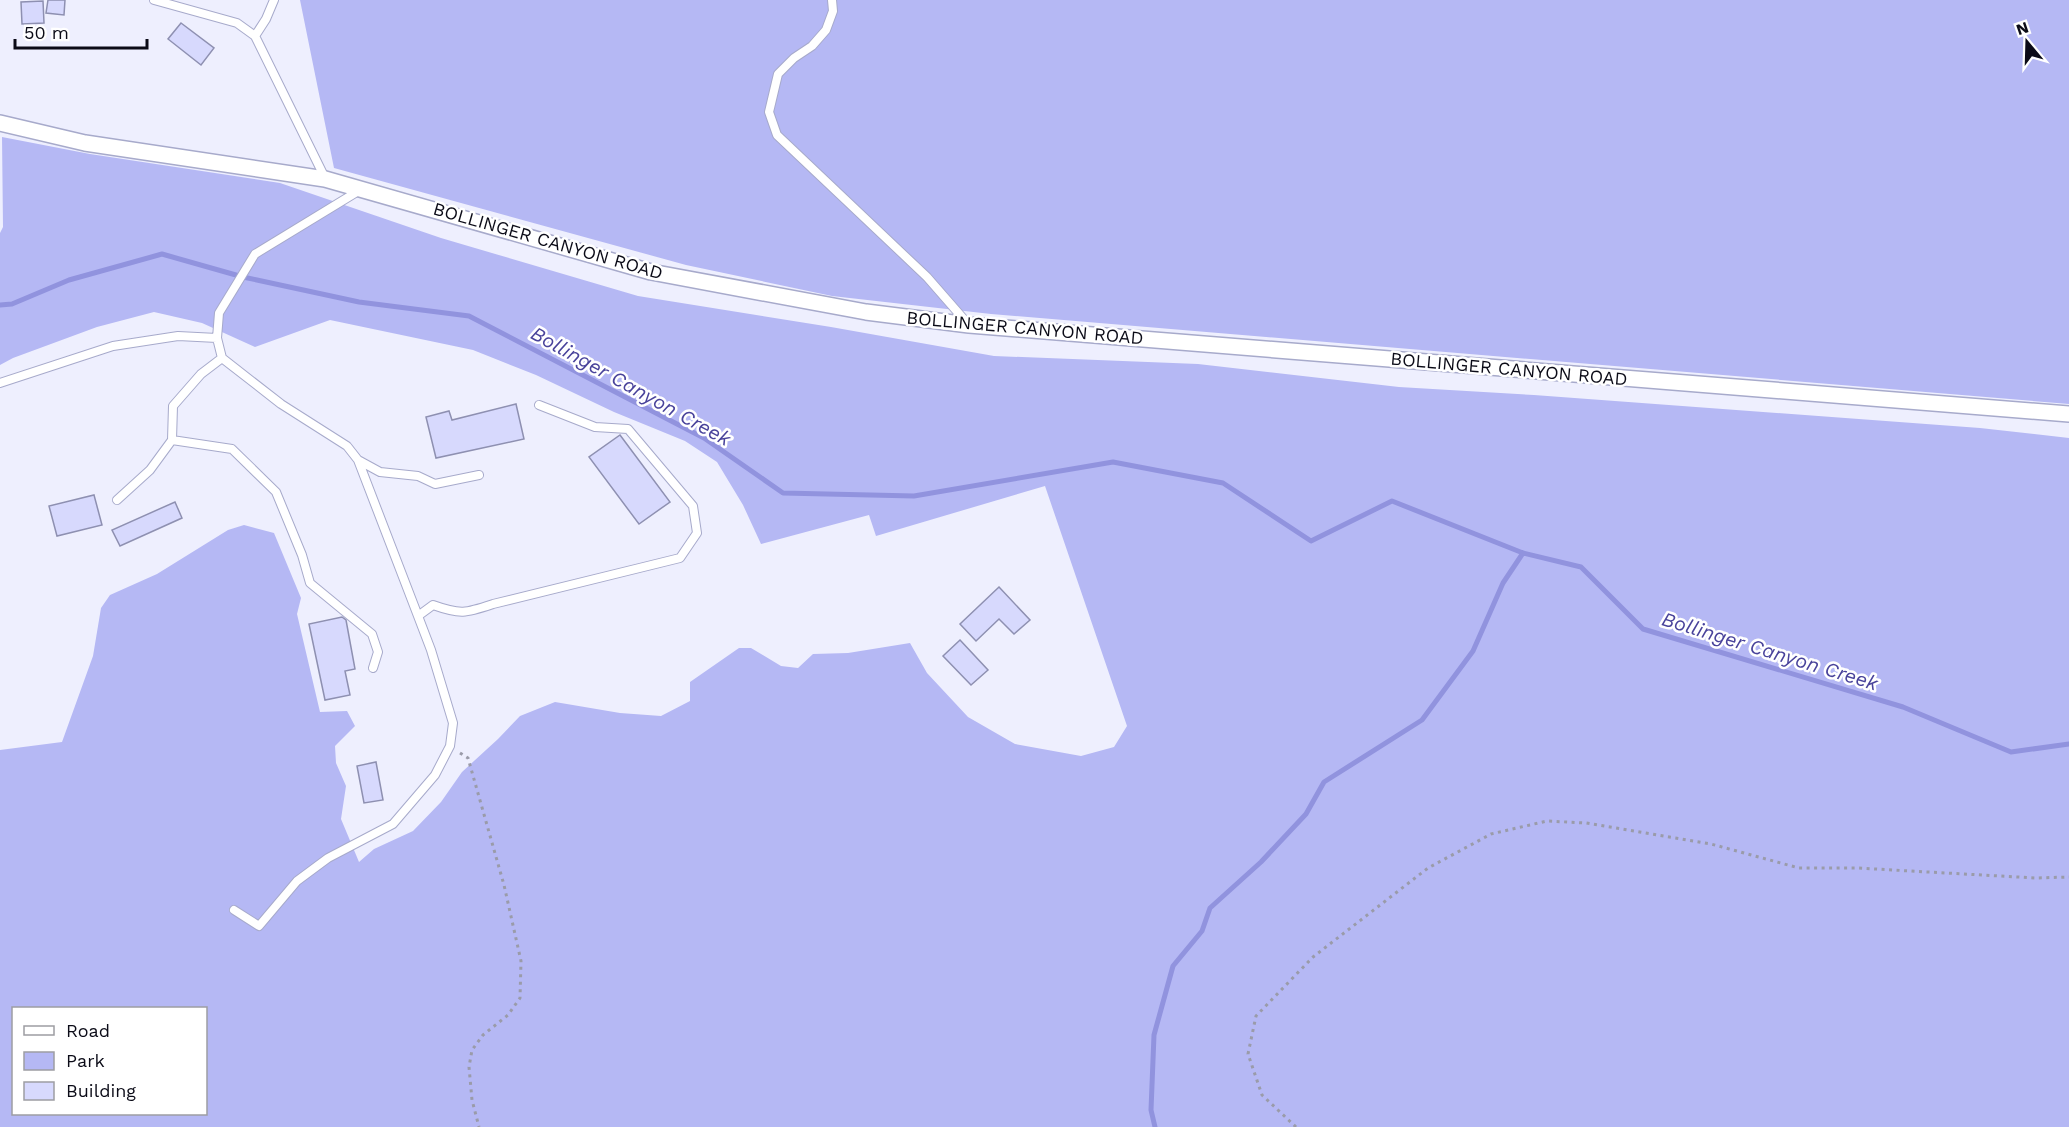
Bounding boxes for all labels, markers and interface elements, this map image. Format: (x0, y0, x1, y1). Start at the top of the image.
scale bar (15, 12, 147, 50)
north arrow (1997, 12, 2057, 72)
text: N (2014, 17, 2031, 39)
text: 50 m (24, 22, 69, 43)
street label: BOLLINGER CANYON ROAD (431, 198, 665, 283)
street label: BOLLINGER CANYON ROAD (906, 307, 1144, 348)
water label: Bollinger Canyon Creek (527, 321, 736, 452)
street label: BOLLINGER CANYON ROAD (1390, 348, 1628, 389)
water label: Bollinger Canyon Creek (1659, 607, 1882, 696)
legend (12, 1007, 207, 1115)
text: Road (66, 1020, 110, 1041)
text: Park (66, 1050, 105, 1071)
text: Building (66, 1080, 136, 1101)

